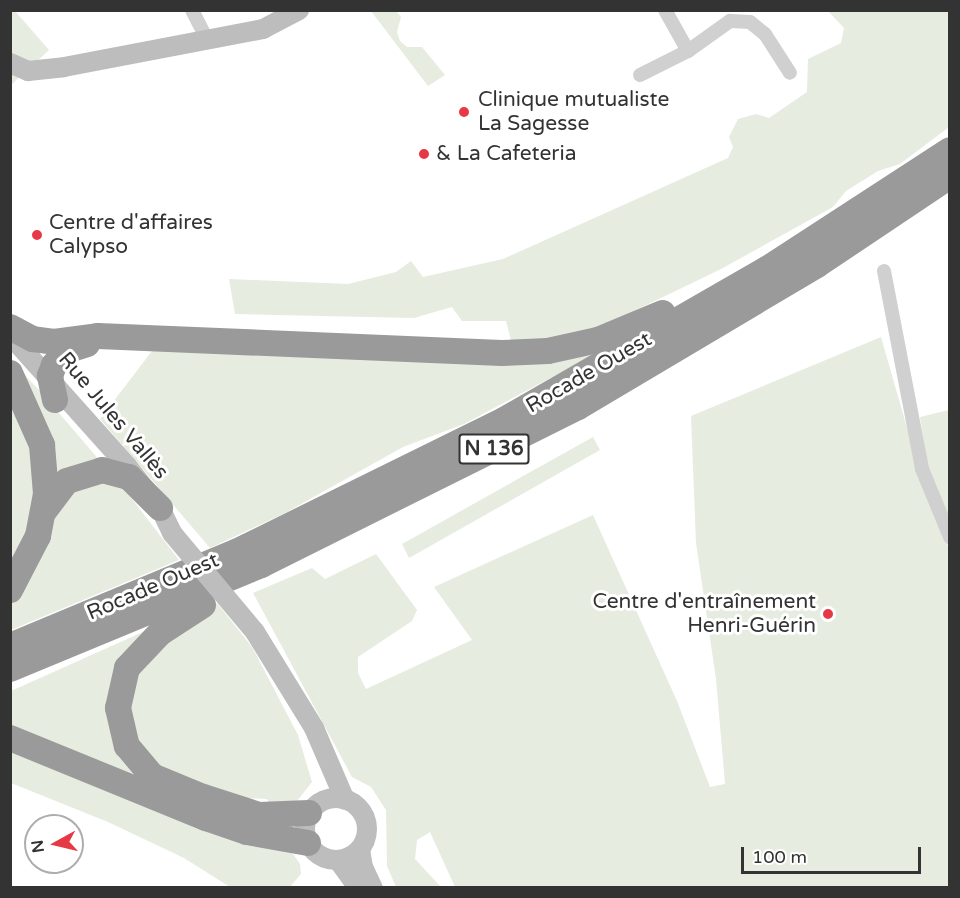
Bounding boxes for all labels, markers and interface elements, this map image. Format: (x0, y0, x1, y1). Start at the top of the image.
place label: Clinique mutualiste La Sagesse (478, 87, 669, 137)
marker: Clinique mutualiste La Sagesse (455, 103, 473, 121)
place label: & La Cafeteria (436, 141, 576, 167)
marker: & La Cafeteria (417, 147, 431, 161)
place label: Centre d'affaires Calypso (49, 210, 213, 260)
marker: Centre d'affaires Calypso (30, 228, 44, 242)
street label: Rocade Ouest (522, 327, 656, 419)
street label: Rue Jules Vallès (53, 347, 173, 485)
road number: N 136 (458, 432, 530, 466)
street label: Rocade Ouest (83, 548, 223, 626)
place label: Centre d'entraînement Henri-Guérin (592, 589, 816, 639)
marker: Centre d'entraînement Henri-Guérin (821, 607, 835, 621)
north arrow (24, 814, 84, 874)
scale bar (744, 835, 924, 873)
text: N (27, 838, 49, 854)
text: 100 m (752, 846, 807, 868)

